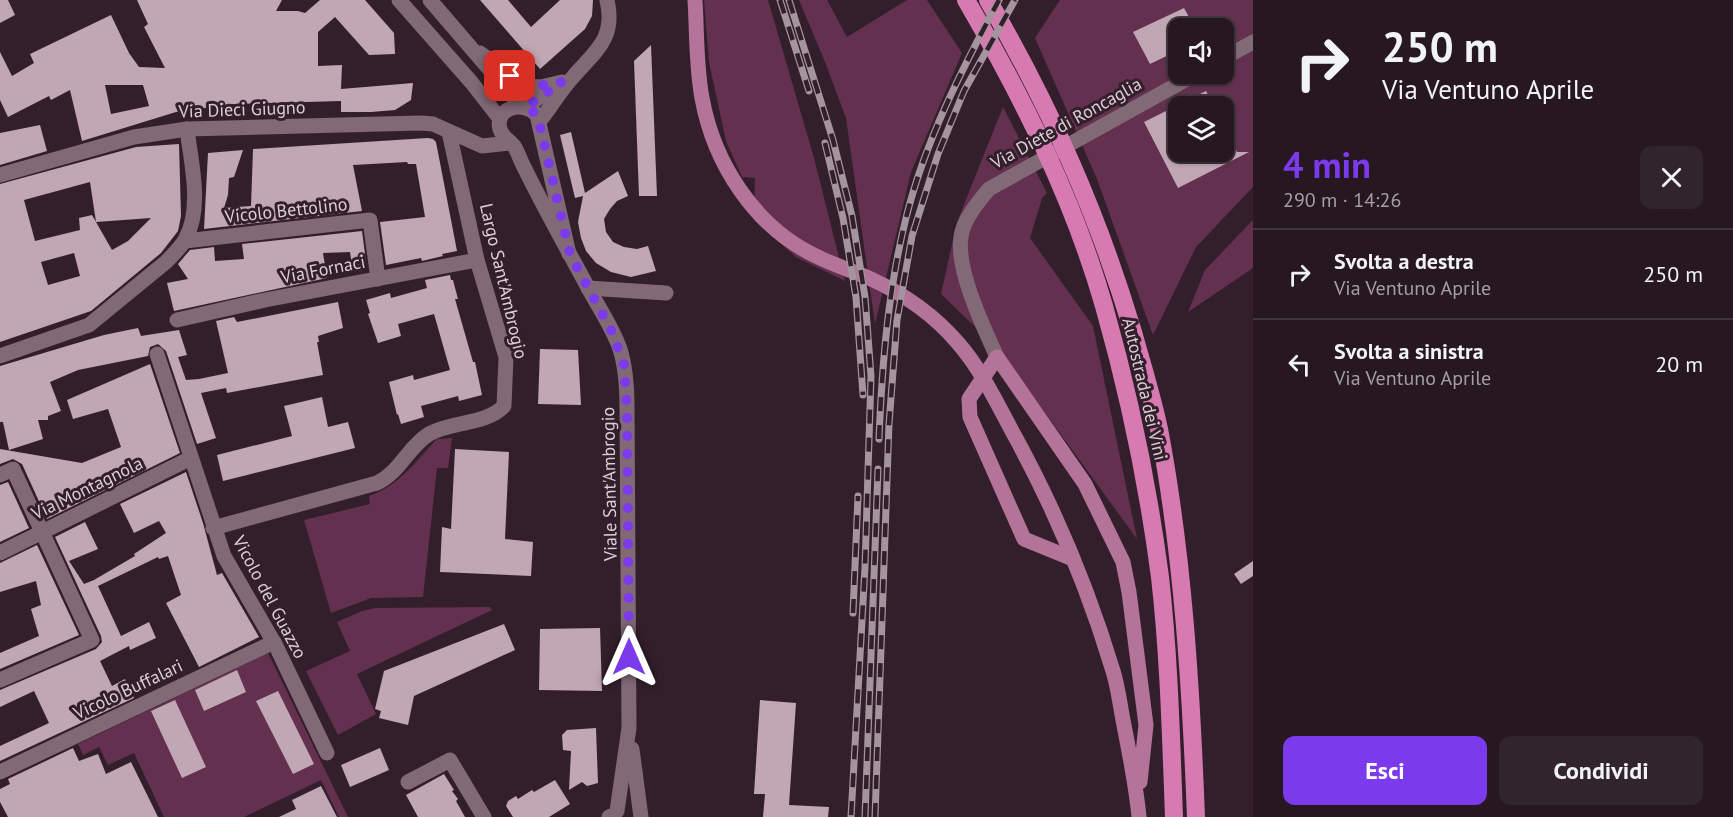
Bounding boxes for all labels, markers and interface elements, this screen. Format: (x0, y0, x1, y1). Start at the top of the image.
map controls (1168, 18, 1234, 162)
button: sound (1168, 18, 1234, 84)
text: 250 m (1382, 19, 1498, 74)
icon: right (1283, 24, 1361, 102)
pin (484, 50, 535, 101)
icon: arrive (493, 59, 526, 92)
street label: Via Diete di Roncaglia (986, 72, 1145, 174)
text: Via Ventuno Aprile (1382, 72, 1594, 106)
street label: Via Dieci Giugno (177, 95, 306, 123)
button: layers (1168, 96, 1234, 162)
text: 4 min (1283, 141, 1371, 188)
button: close (1640, 146, 1703, 209)
text: 290 m · 14:26 (1283, 187, 1401, 213)
street label: Vicolo Bettolino (223, 192, 348, 228)
street label: Largo Sant'Ambrogio (475, 201, 533, 361)
text: Svolta a destra (1334, 247, 1474, 275)
street label: Via Fornaci (278, 250, 367, 289)
icon: right (1283, 258, 1316, 291)
text: 250 m (1643, 260, 1703, 288)
text: Via Ventuno Aprile (1334, 275, 1491, 301)
street label: Autostrada dei Vini (1117, 315, 1173, 463)
text: Svolta a sinistra (1334, 337, 1484, 365)
icon: left (1283, 348, 1316, 381)
text: 20 m (1655, 350, 1703, 378)
text: Via Ventuno Aprile (1334, 365, 1491, 391)
street label: Viale Sant'Ambrogio (596, 407, 622, 562)
street label: Via Montagnola (27, 451, 146, 525)
street label: Vicolo del Guazzo (227, 531, 312, 662)
position arrow (597, 625, 661, 689)
street label: Vicolo Buffalari (69, 654, 186, 725)
button: Esci (1283, 736, 1487, 805)
button: Condividi (1499, 736, 1703, 805)

